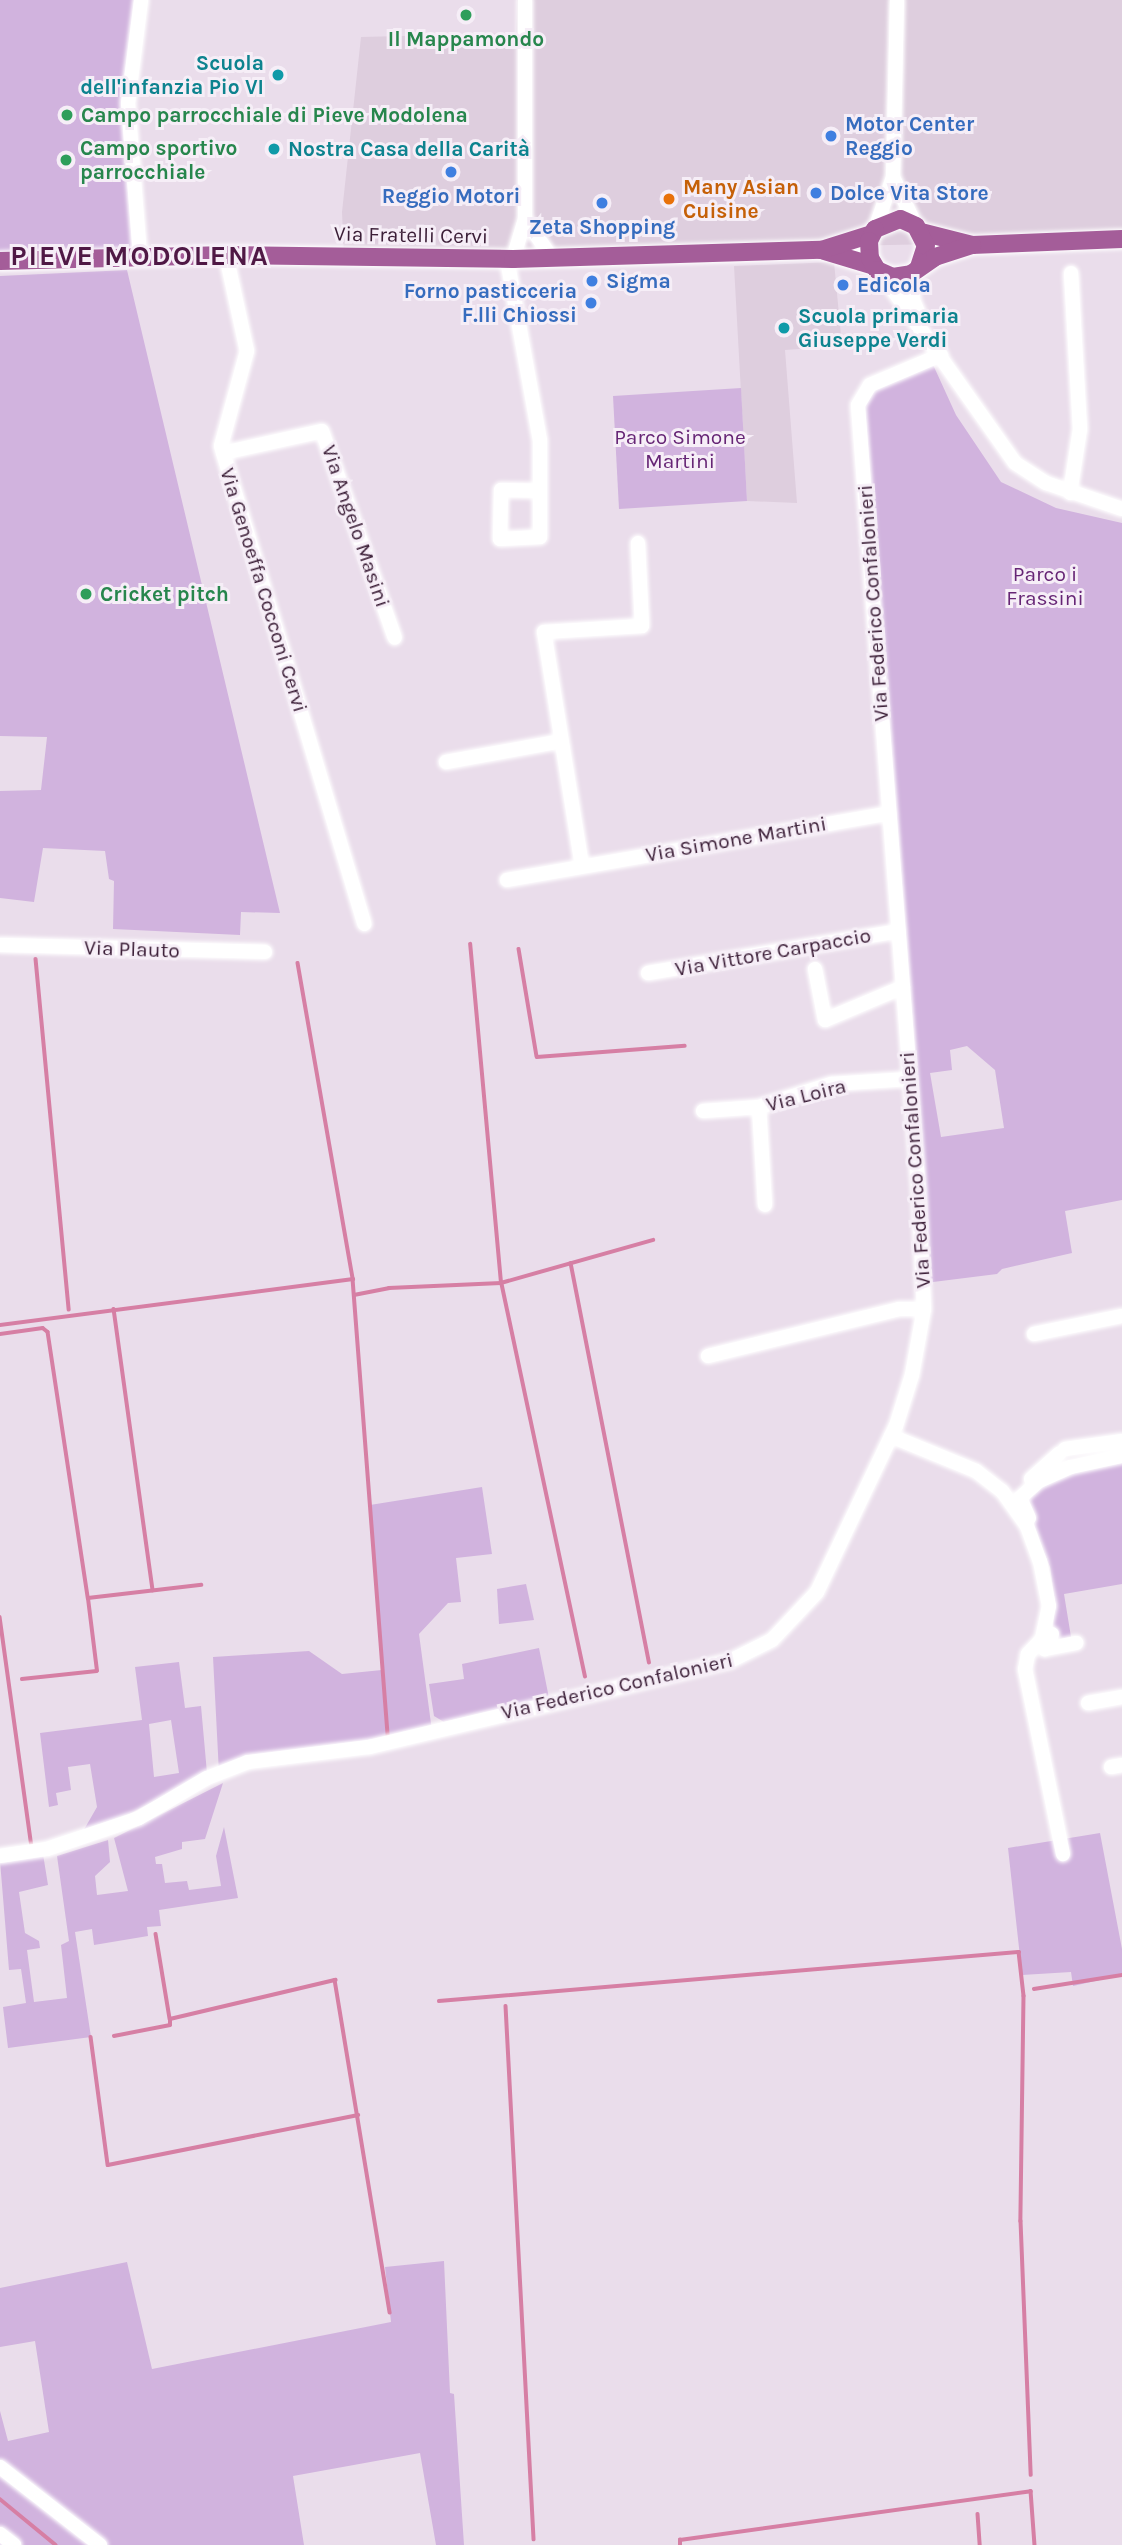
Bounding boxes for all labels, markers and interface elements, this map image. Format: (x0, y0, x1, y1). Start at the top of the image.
marker: Il Mappamondo (458, 7, 474, 23)
place label: Il Mappamondo (388, 26, 544, 52)
place label: Scuola dell'infanzia Pio VI (80, 50, 264, 100)
marker: Scuola dell'infanzia Pio VI (270, 67, 286, 83)
place label: Campo parrocchiale di Pieve Modolena (81, 102, 468, 128)
marker: Campo parrocchiale di Pieve Modolena (59, 107, 75, 123)
place label: Motor Center Reggio (845, 111, 974, 161)
marker: Motor Center Reggio (823, 128, 839, 144)
place label: Campo sportivo parrocchiale (80, 135, 237, 185)
place label: Nostra Casa della Carità (288, 136, 530, 162)
marker: Nostra Casa della Carità (266, 141, 282, 157)
marker: Campo sportivo parrocchiale (58, 152, 74, 168)
marker: Reggio Motori (443, 164, 459, 180)
place label: Many Asian Cuisine (683, 174, 799, 224)
place label: Dolce Vita Store (830, 180, 989, 206)
place label: Reggio Motori (382, 183, 520, 209)
marker: Dolce Vita Store (808, 185, 824, 201)
marker: Many Asian Cuisine (661, 191, 677, 207)
marker: Zeta Shopping (594, 195, 610, 211)
place label: Zeta Shopping (529, 214, 675, 240)
street label: Via Fratelli Cervi (334, 221, 488, 249)
district label: PIEVE MODOLENA (12, 239, 268, 273)
place label: Sigma (606, 268, 671, 294)
place label: Edicola (857, 272, 931, 298)
marker: Sigma (584, 273, 600, 289)
marker: Edicola (835, 277, 851, 293)
place label: Forno pasticceria F.lli Chiossi (404, 278, 577, 328)
marker: Forno pasticceria F.lli Chiossi (583, 295, 599, 311)
place label: Scuola primaria Giuseppe Verdi (798, 303, 959, 353)
marker: Scuola primaria Giuseppe Verdi (776, 320, 792, 336)
park label: Parco Simone Martini (614, 424, 746, 474)
street label: Via Angelo Masini (316, 442, 396, 610)
street label: Via Genoeffa Cocconi Cervi (215, 465, 313, 715)
street label: Via Federico Confalonieri (852, 484, 894, 722)
park label: Parco i Frassini (1006, 561, 1084, 611)
place label: Cricket pitch (100, 581, 229, 607)
marker: Cricket pitch (78, 586, 94, 602)
street label: Via Simone Martini (644, 811, 828, 867)
street label: Via Vittore Carpaccio (673, 922, 873, 982)
street label: Via Plauto (84, 935, 180, 963)
street label: Via Federico Confalonieri (894, 1051, 936, 1289)
street label: Via Loira (763, 1073, 849, 1117)
street label: Via Federico Confalonieri (499, 1647, 735, 1725)

